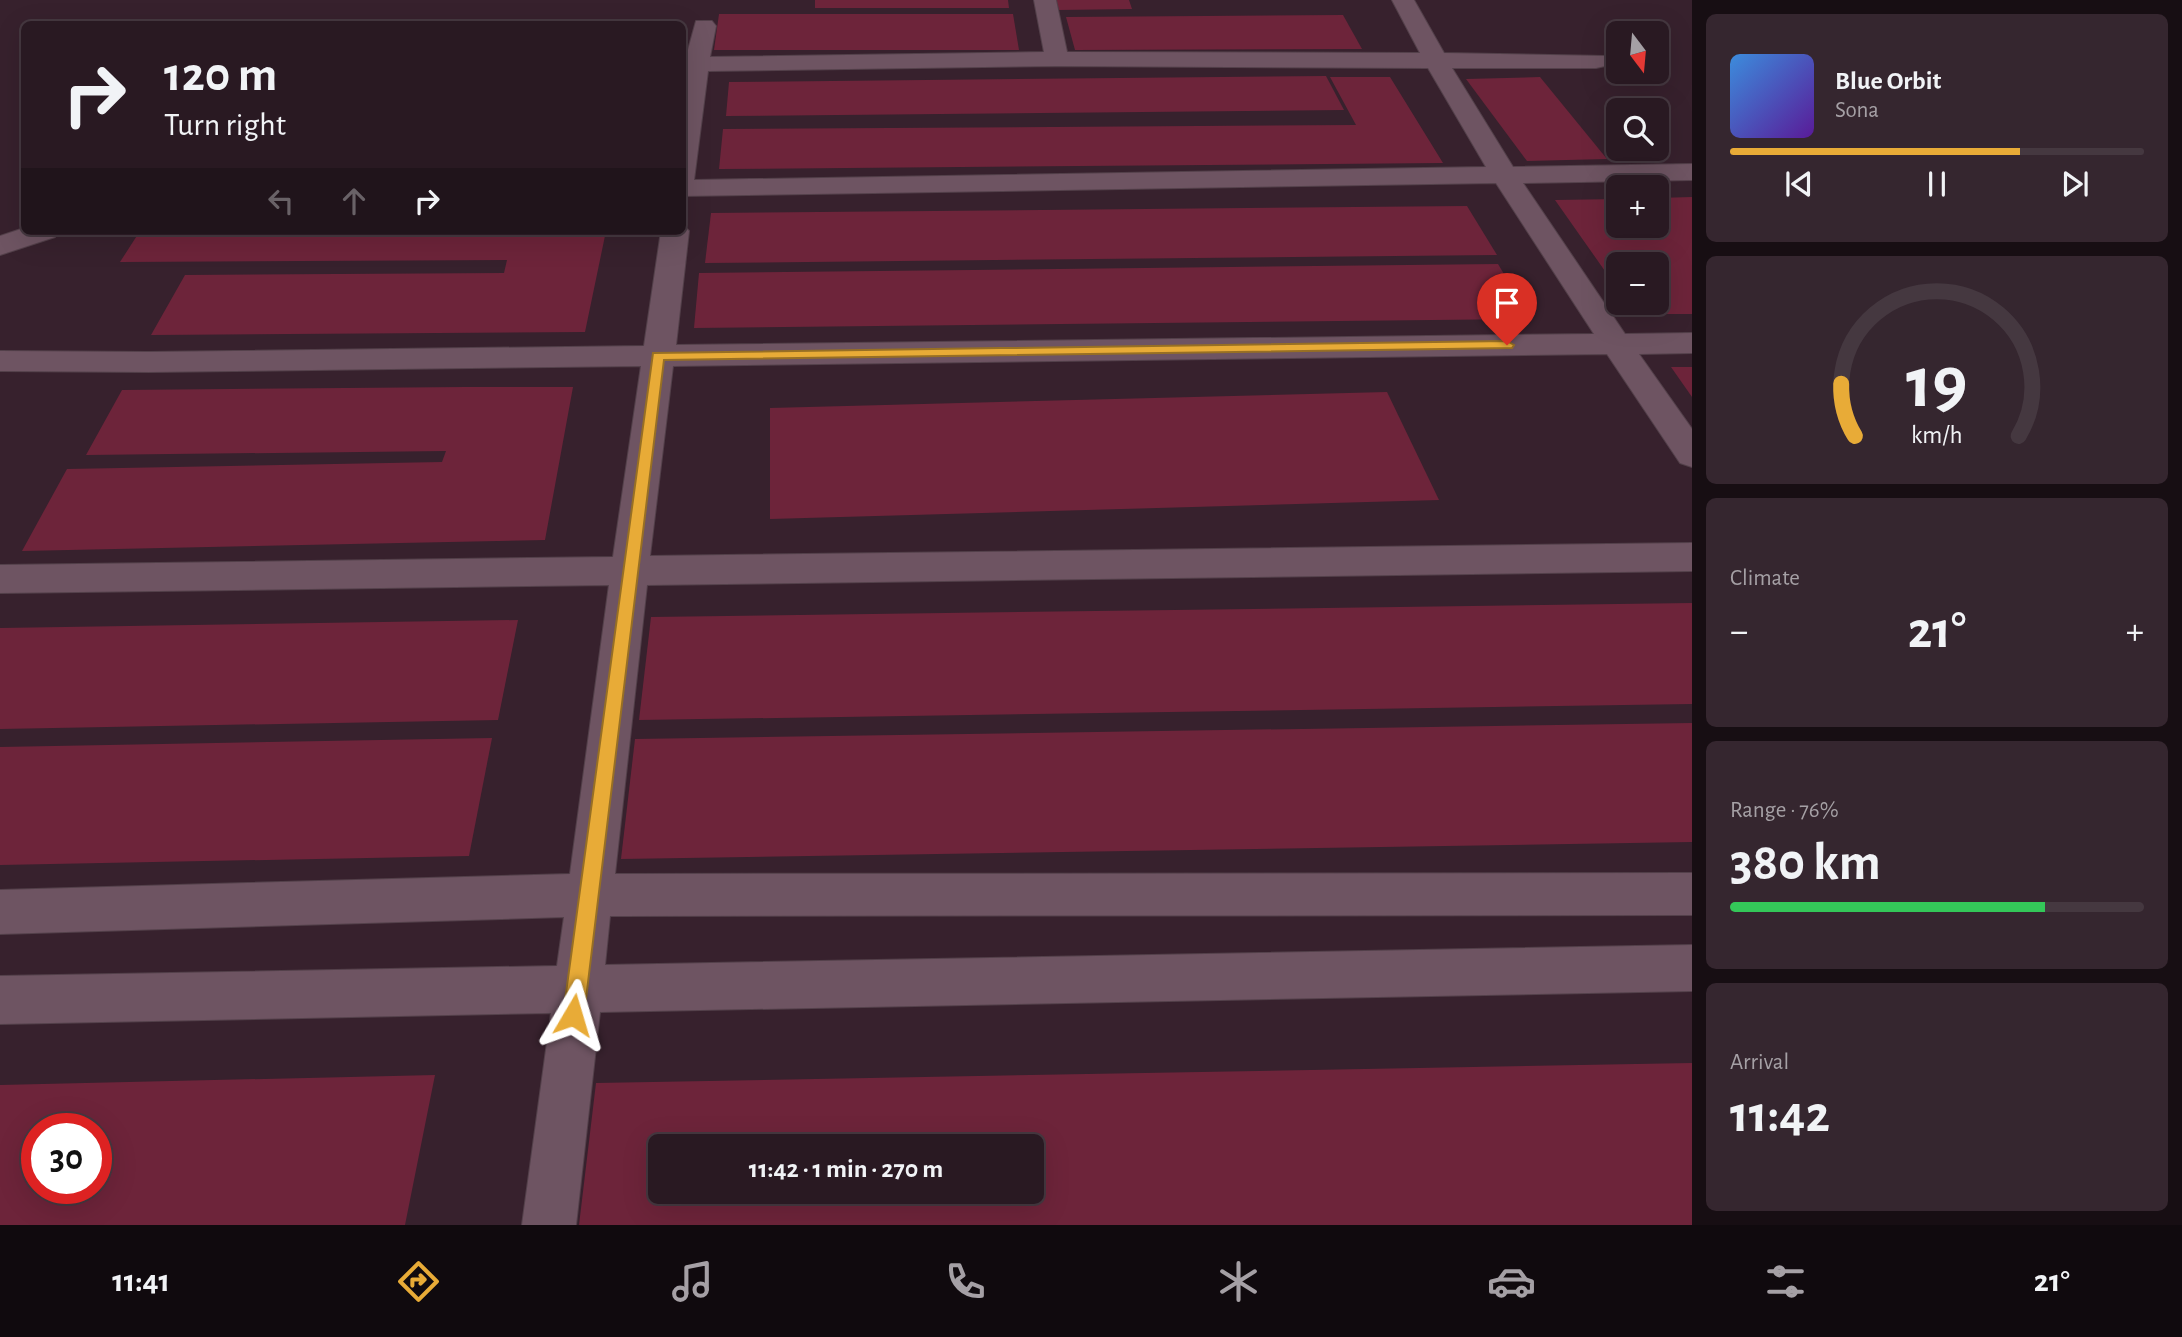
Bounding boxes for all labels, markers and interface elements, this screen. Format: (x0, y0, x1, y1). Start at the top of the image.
north arrow (1606, 21, 1670, 84)
map controls (1606, 21, 1669, 315)
icon: right (49, 49, 140, 140)
text: 120 m (164, 51, 277, 100)
text: Blue Orbit (1835, 68, 1941, 94)
button: search (1606, 98, 1669, 161)
text: Sona (1835, 99, 1879, 122)
text: Turn right (164, 109, 286, 141)
icon: previous (1780, 165, 1818, 203)
icon: pause (1918, 165, 1956, 203)
icon: next (2056, 165, 2094, 203)
button: + (1606, 175, 1669, 238)
icon: left (262, 182, 300, 220)
icon: ahead (335, 182, 373, 220)
icon: right (408, 182, 446, 220)
button: − (1606, 252, 1669, 315)
pin (1477, 273, 1537, 345)
icon: arrive (1488, 284, 1526, 322)
text: 19 (1906, 349, 1968, 422)
text: km/h (1911, 423, 1963, 448)
text: Climate (1730, 567, 1800, 590)
text: 21° (1908, 605, 1966, 657)
text: − (1730, 613, 1748, 651)
text: + (2126, 613, 2144, 651)
text: Range · 76% (1730, 799, 1839, 822)
text: 380 km (1730, 837, 1881, 889)
position arrow (536, 978, 610, 1052)
text: Arrival (1730, 1051, 1789, 1074)
text: 11:42 (1730, 1089, 1830, 1141)
speed limit sign: 30 (21, 1113, 112, 1204)
text: 11:42 · 1 min · 270 m (749, 1156, 943, 1182)
icon: directions (394, 1257, 443, 1306)
icon: music (668, 1257, 717, 1306)
icon: phone (941, 1257, 990, 1306)
icon: climate (1214, 1257, 1263, 1306)
icon: car (1487, 1257, 1536, 1306)
icon: filters (1761, 1257, 1810, 1306)
text: 11:41 (112, 1265, 170, 1297)
text: 21° (2034, 1265, 2070, 1297)

